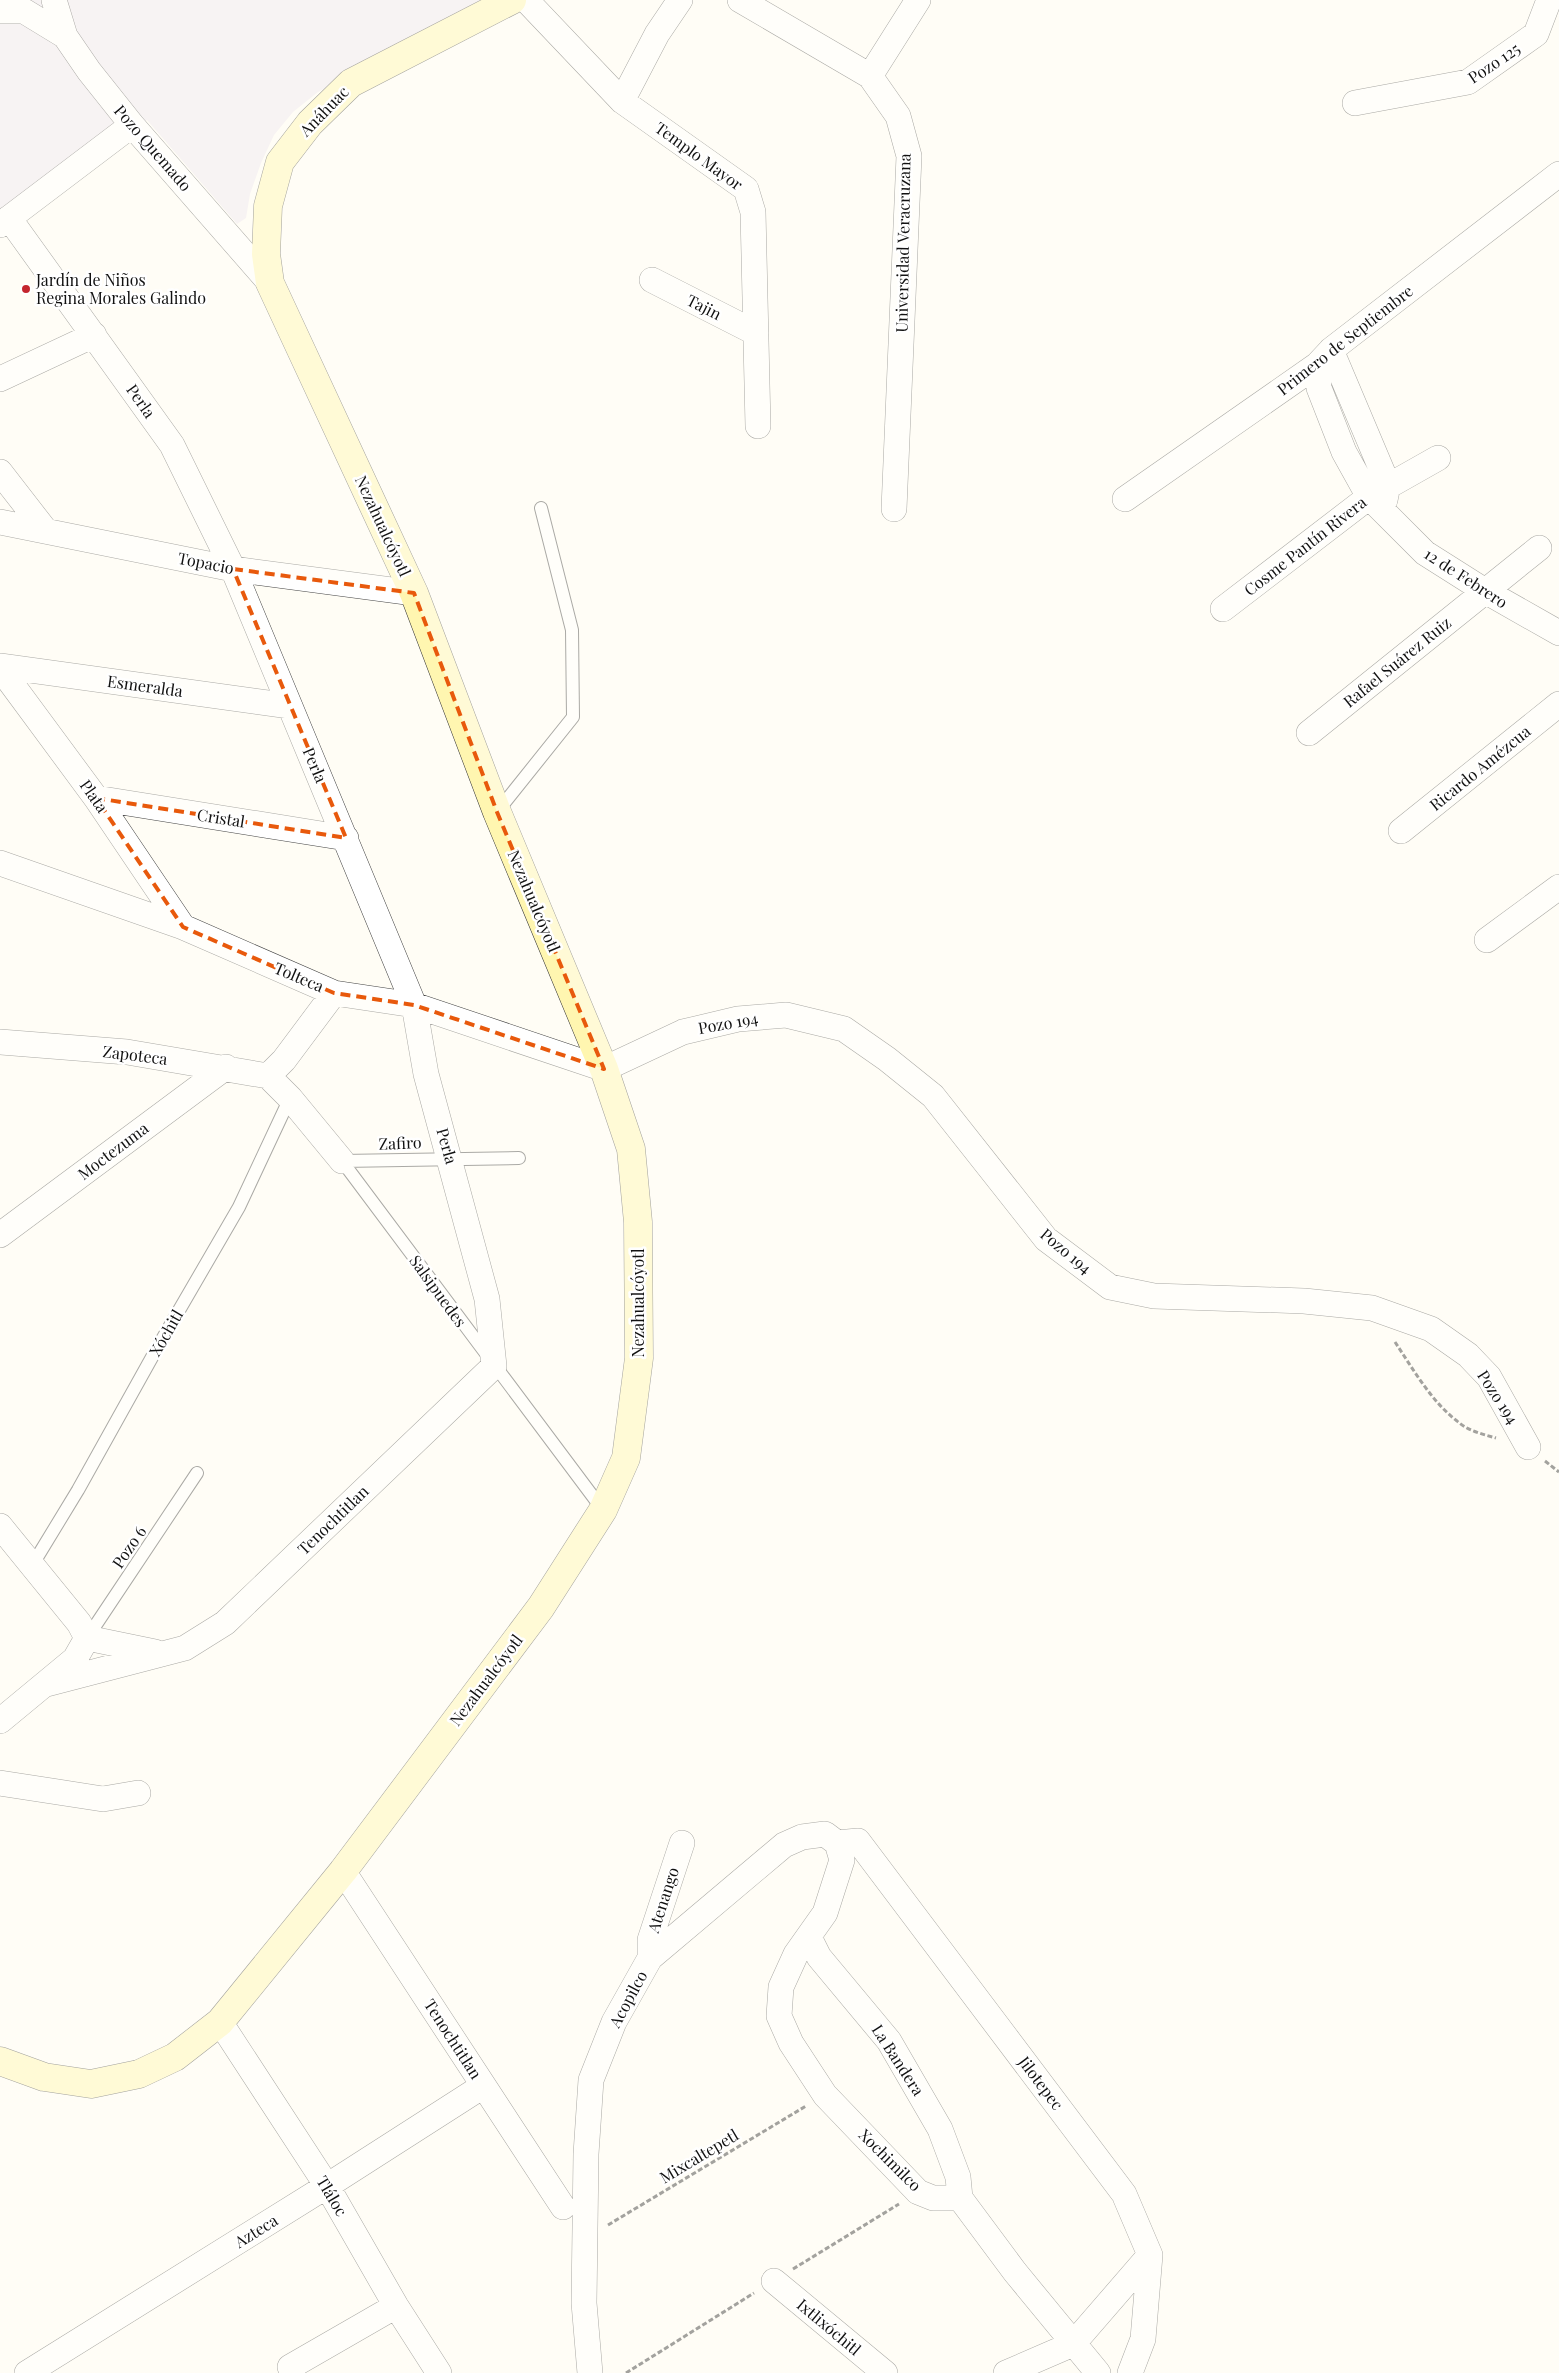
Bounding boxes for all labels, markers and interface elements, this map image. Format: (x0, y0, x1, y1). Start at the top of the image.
street label: Pozo 125 (1464, 38, 1524, 88)
street label: Anáhuac (294, 81, 353, 141)
street label: Pozo Quemado (110, 100, 197, 195)
street label: Templo Mayor (651, 117, 747, 195)
street label: Universidad Veracruzana (890, 153, 915, 333)
place label: Jardín de Niños Regina Morales Galindo (35, 269, 206, 308)
street label: Primero de Septiembre (1272, 280, 1417, 399)
marker: Jardín de Niños Regina Morales Galindo (20, 283, 32, 295)
street label: Tajin (683, 289, 726, 324)
street label: Perla (122, 380, 161, 422)
street label: Nezahualcóyotl (351, 472, 416, 580)
street label: Cosme Pantín Rivera (1239, 491, 1370, 600)
street label: 12 de Febrero (1421, 543, 1512, 612)
street label: Topacio (176, 547, 236, 578)
street label: Rafael Suárez Ruiz (1339, 611, 1455, 712)
street label: Esmeralda (106, 670, 184, 701)
street label: Ricardo Amézcua (1425, 720, 1535, 815)
street label: Perla (299, 744, 332, 786)
street label: Plata (76, 775, 113, 816)
street label: Cristal (196, 803, 247, 832)
street label: Nezahualcóyotl (503, 846, 566, 956)
street label: Tolteca (271, 957, 327, 996)
street label: Pozo 194 (696, 1007, 760, 1038)
street label: Zapoteca (102, 1040, 169, 1069)
street label: Moctezuma (73, 1117, 152, 1184)
street label: Perla (432, 1125, 463, 1166)
street label: Zafiro (378, 1131, 422, 1154)
street label: Pozo 194 (1036, 1223, 1096, 1278)
street label: Nezahualcóyotl (627, 1248, 648, 1358)
street label: Salsipuedes (405, 1250, 472, 1331)
street label: Xóchitl (144, 1305, 187, 1360)
street label: Pozo 194 (1473, 1366, 1524, 1428)
street label: Tenochtitlan (293, 1480, 373, 1559)
street label: Pozo 6 (107, 1522, 150, 1572)
street label: Nezahualcóyotl (444, 1629, 527, 1730)
street label: Atenango (642, 1864, 683, 1936)
street label: Acopilco (603, 1966, 651, 2032)
street label: Tenochtitlan (420, 1995, 487, 2083)
street label: La Bandera (868, 2020, 929, 2099)
street label: Jilotepec (1014, 2051, 1069, 2114)
street label: Mixcaltepetl (655, 2124, 742, 2187)
street label: Xochimilco (855, 2124, 926, 2196)
street label: Tláloc (312, 2172, 353, 2220)
street label: Azteca (229, 2209, 281, 2253)
street label: Ixtlixóchitl (793, 2294, 866, 2360)

